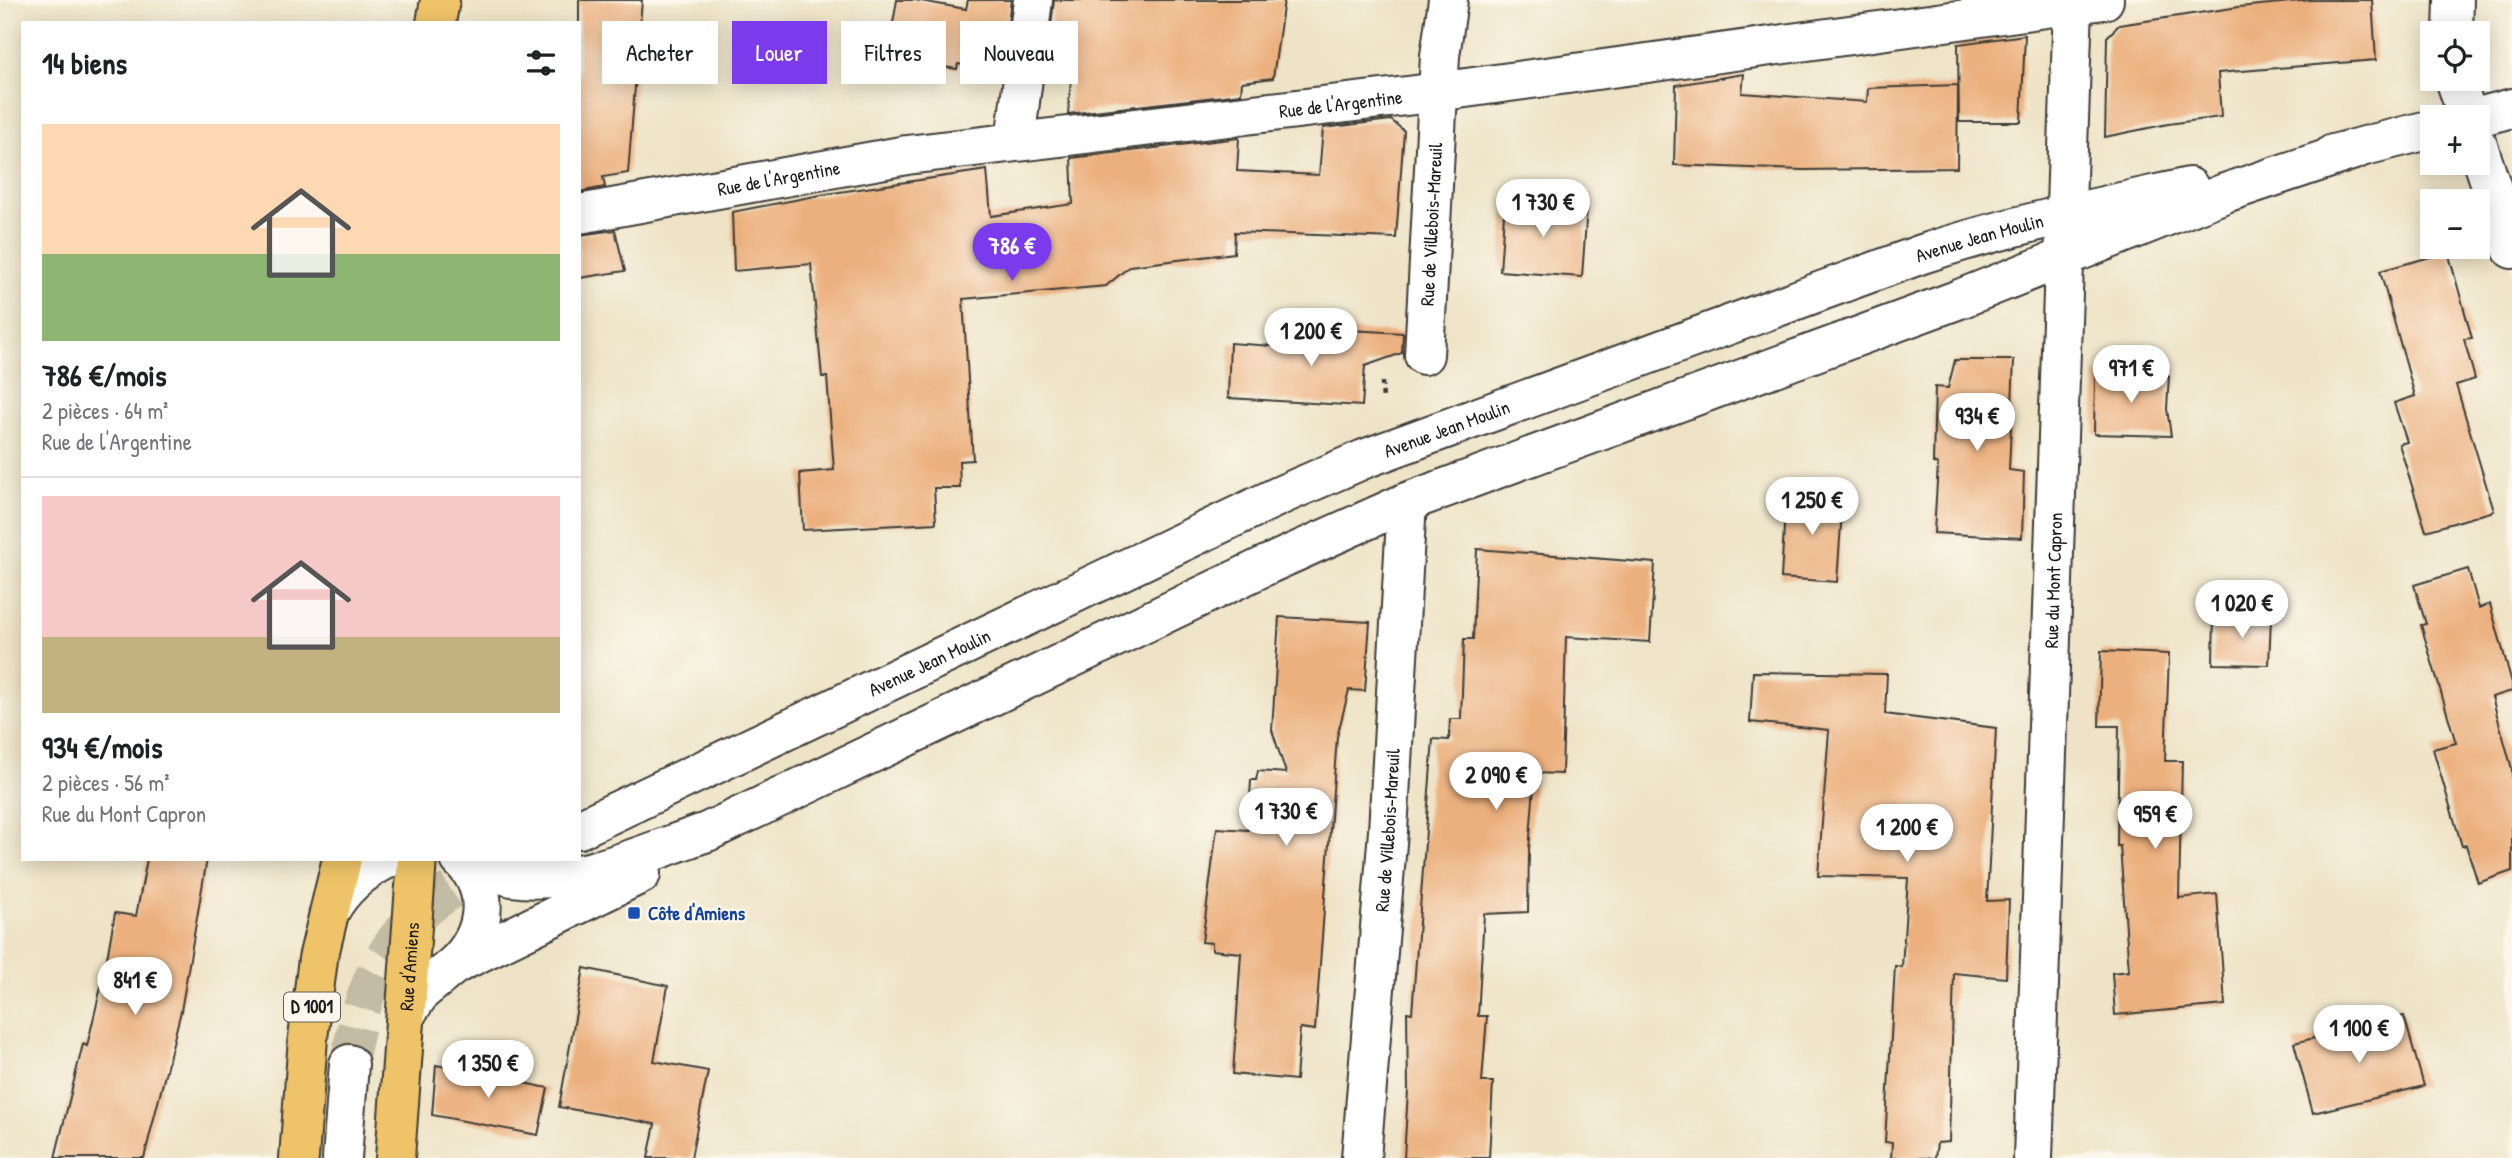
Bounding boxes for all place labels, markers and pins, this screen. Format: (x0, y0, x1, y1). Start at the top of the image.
pin: 1 730 € (1478, 180, 1608, 239)
pin: 786 € (963, 224, 1061, 283)
pin: 1 200 € (1246, 308, 1376, 368)
pin: 971 € (2082, 346, 2180, 405)
pin: 934 € (1928, 393, 2026, 453)
pin: 1 250 € (1747, 477, 1877, 537)
pin: 1 020 € (2177, 580, 2307, 640)
pin: 2 090 € (1431, 752, 1561, 812)
pin: 1 730 € (1221, 788, 1351, 848)
pin: 959 € (2106, 792, 2204, 851)
pin: 1 200 € (1842, 804, 1972, 864)
place label: Côte d'Amiens (648, 900, 746, 926)
marker: Côte d'Amiens (626, 905, 642, 921)
pin: 841 € (86, 958, 184, 1017)
pin: 1 100 € (2294, 1006, 2424, 1065)
pin: 1 350 € (423, 1040, 553, 1100)

